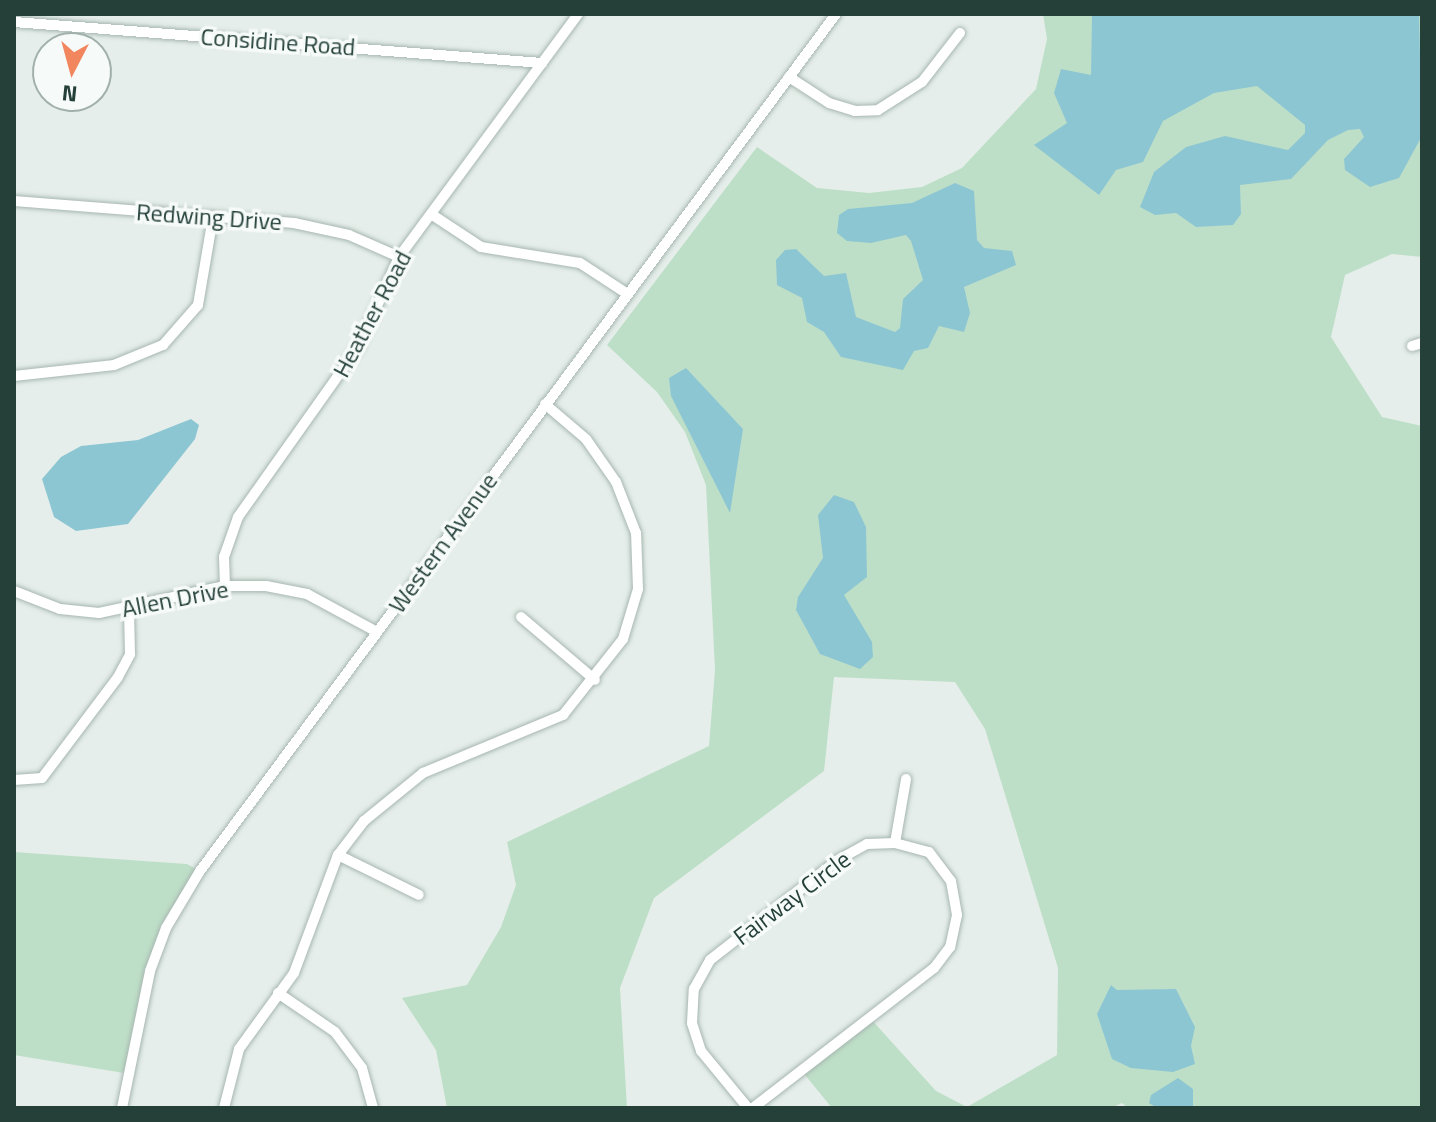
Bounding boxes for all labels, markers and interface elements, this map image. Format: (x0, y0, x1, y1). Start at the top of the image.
street label: Considine Road (200, 22, 356, 62)
north arrow (32, 32, 112, 112)
text: N (60, 76, 79, 112)
street label: Redwing Drive (135, 198, 283, 236)
street label: Heather Road (327, 246, 417, 382)
street label: Western Avenue (383, 467, 503, 619)
street label: Allen Drive (119, 575, 231, 623)
street label: Fairway Circle (728, 845, 856, 951)

